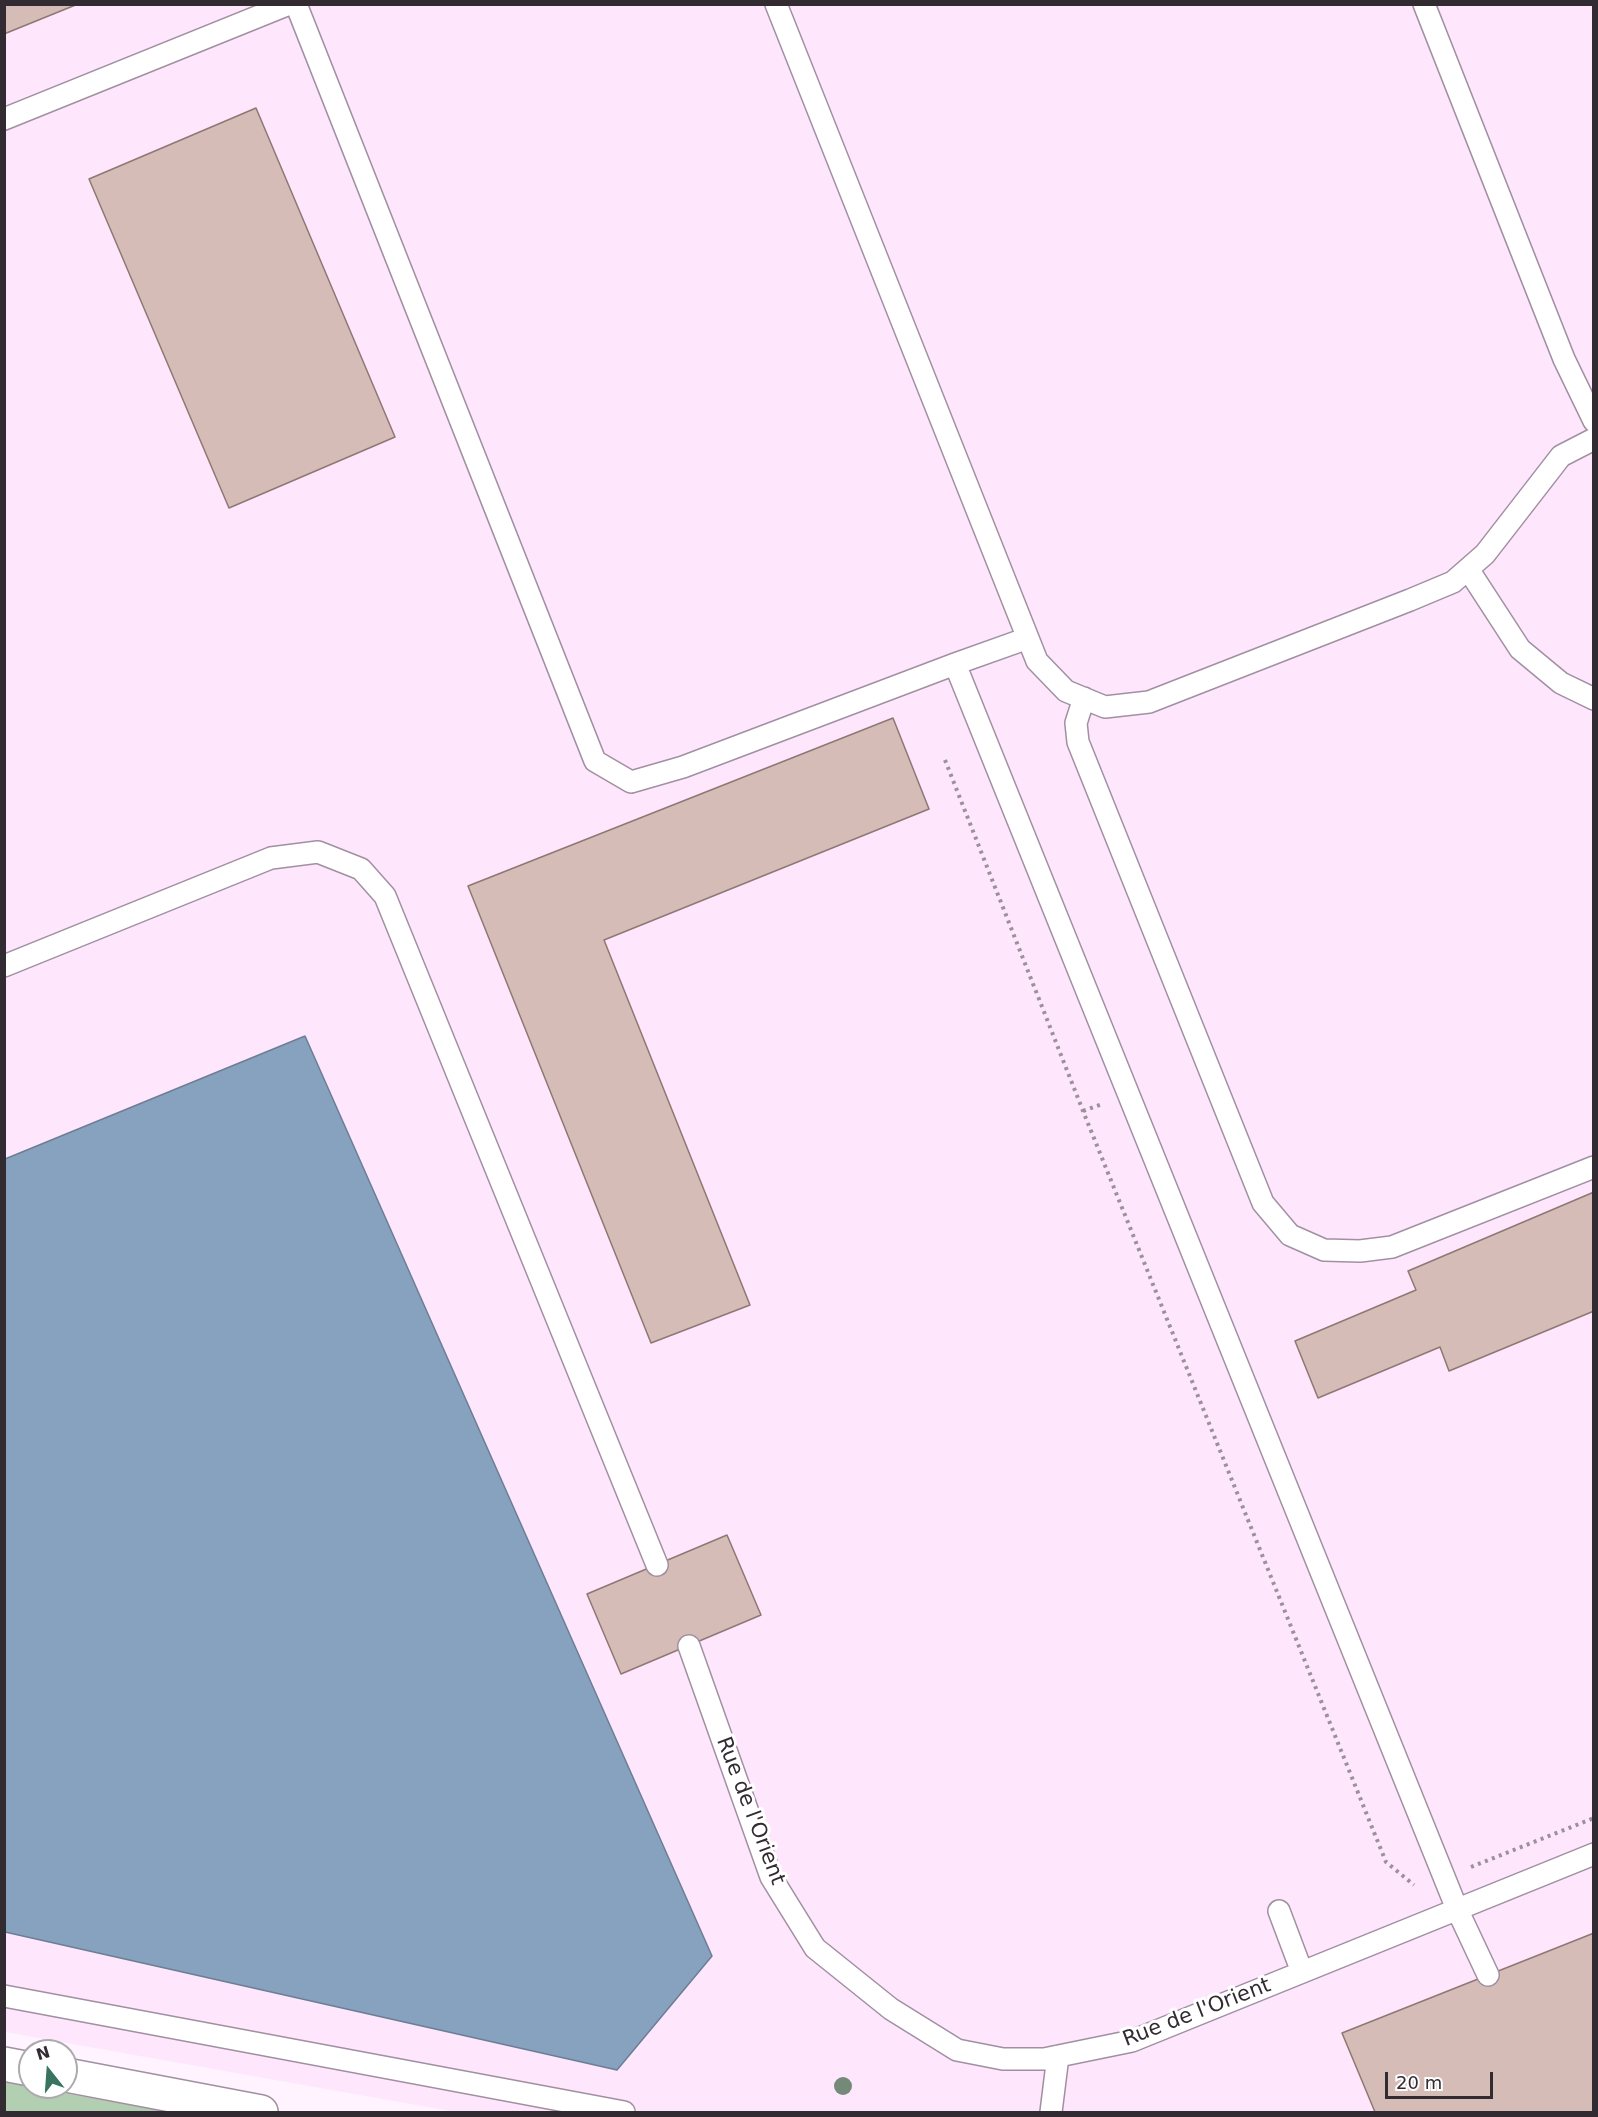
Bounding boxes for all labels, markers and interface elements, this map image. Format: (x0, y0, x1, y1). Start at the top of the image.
street label: Rue de l'Orient (710, 1733, 790, 1889)
street label: Rue de l'Orient (1119, 1973, 1275, 2053)
north arrow (18, 2039, 78, 2099)
text: N (34, 2042, 52, 2064)
scale bar (1388, 2060, 1496, 2098)
text: 20 m (1396, 2072, 1442, 2093)

